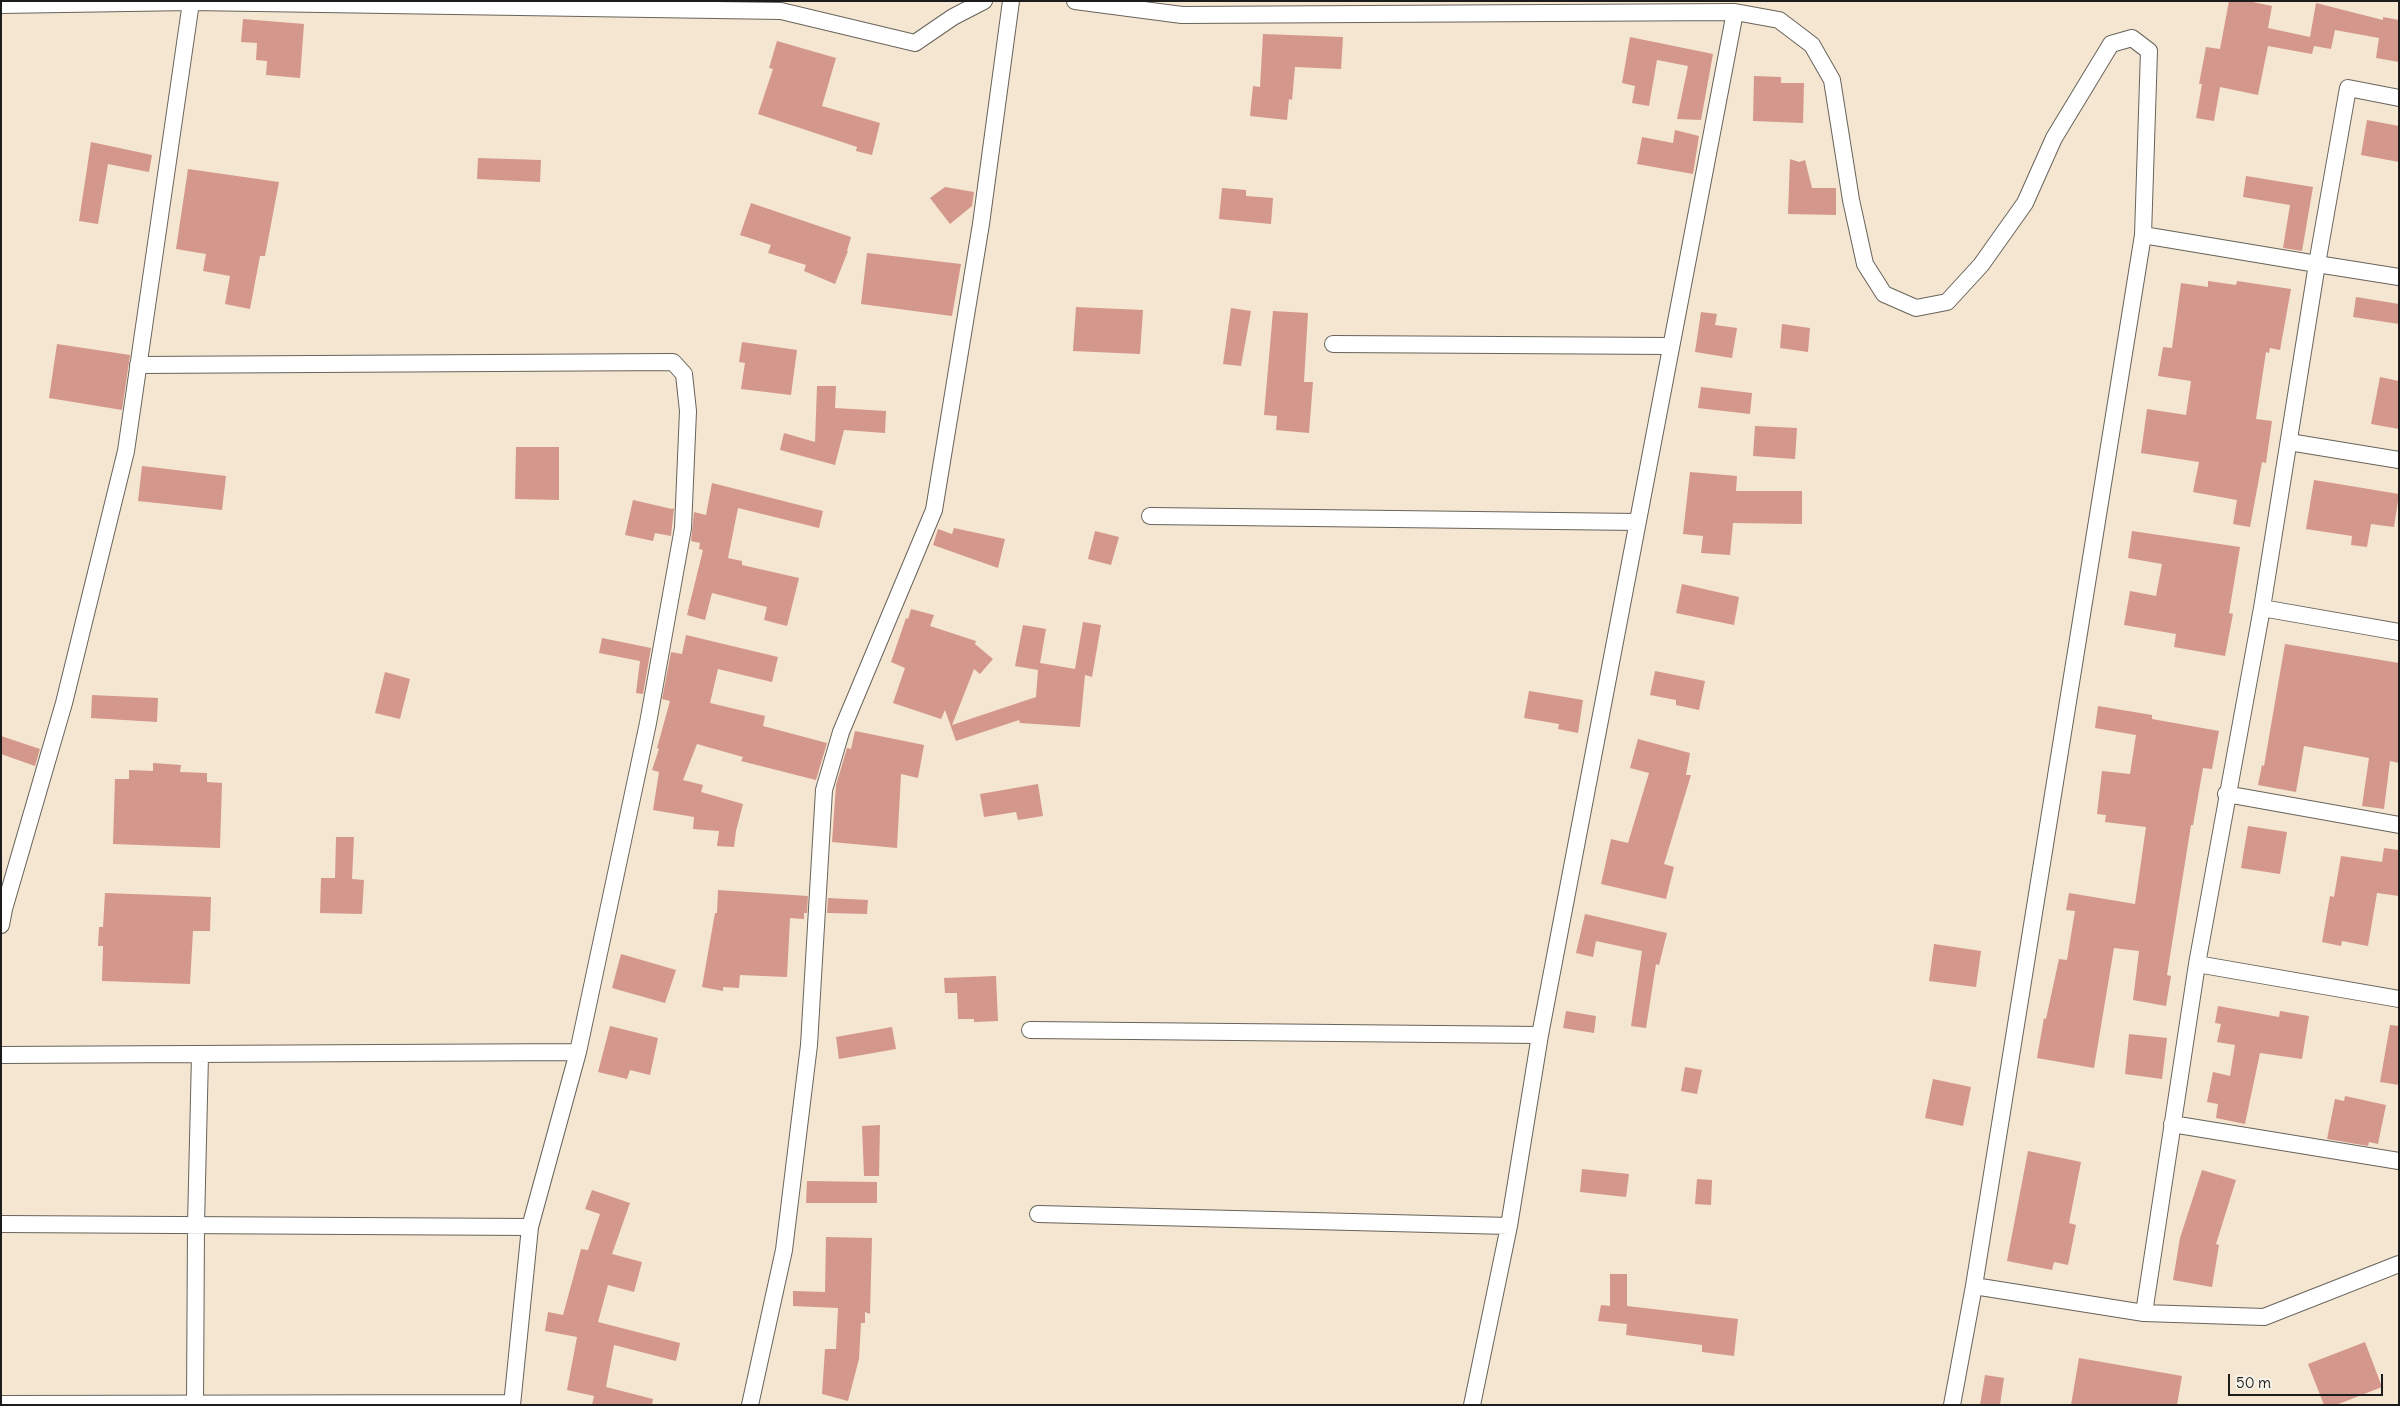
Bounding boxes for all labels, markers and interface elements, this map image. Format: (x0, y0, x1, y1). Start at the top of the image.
scale bar (2230, 1364, 2385, 1396)
text: 50 m (2236, 1373, 2271, 1392)

